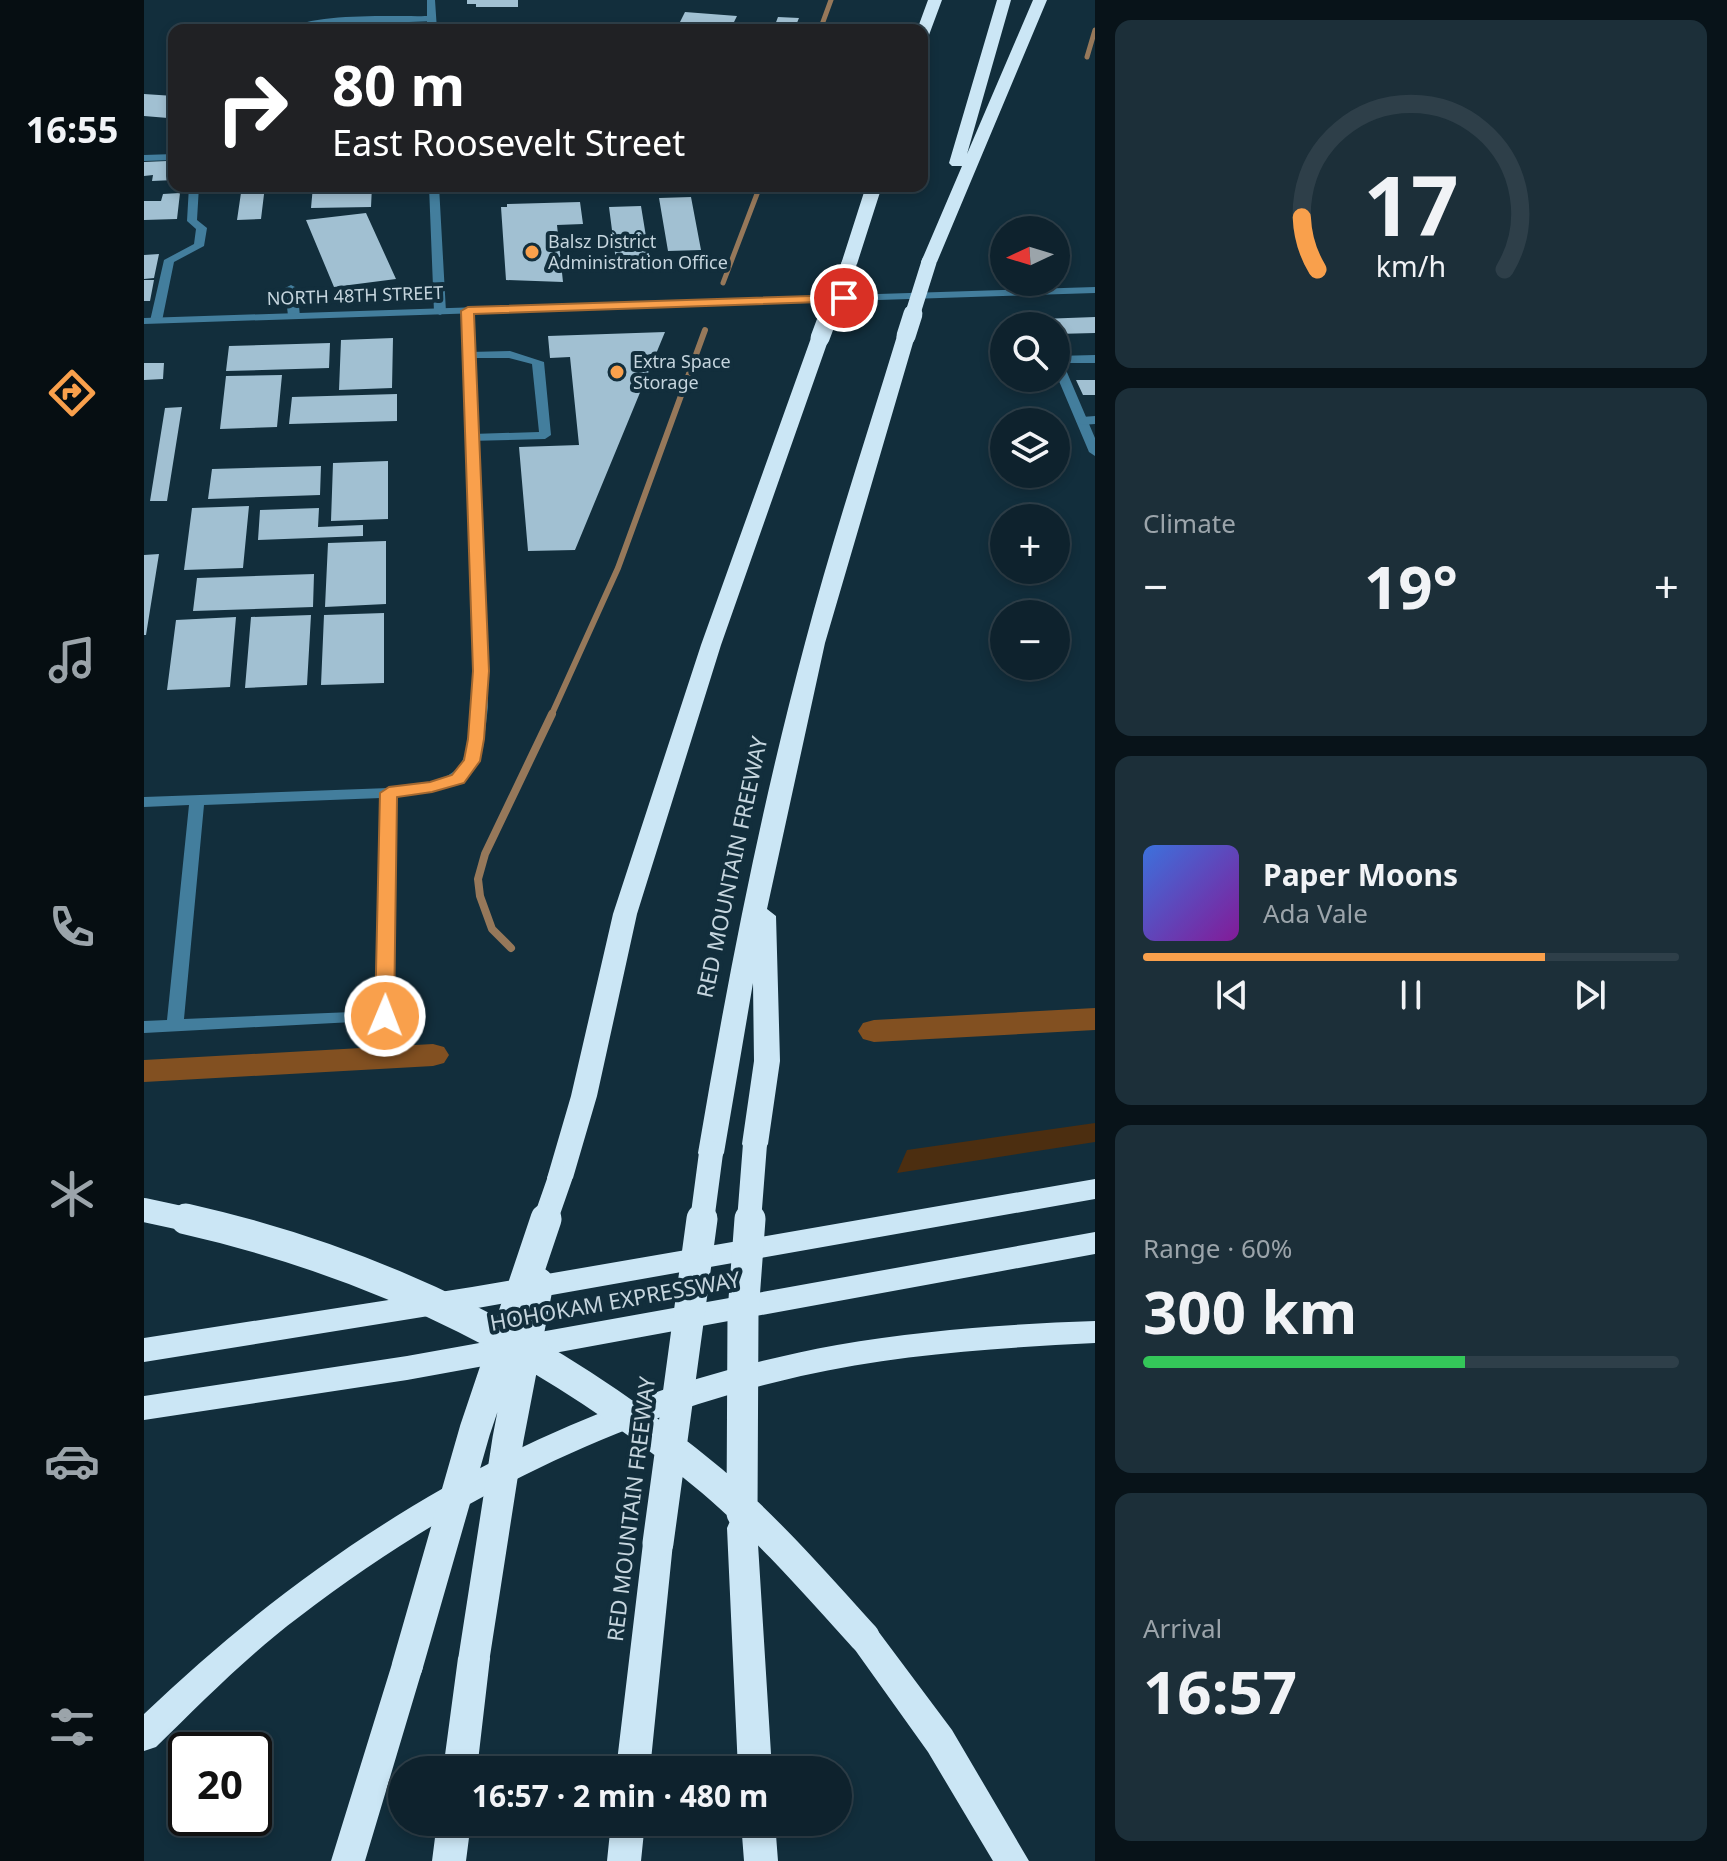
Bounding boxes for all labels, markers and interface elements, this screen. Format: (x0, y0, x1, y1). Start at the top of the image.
text: 80 m (332, 46, 465, 122)
icon: right (200, 56, 304, 160)
text: 16:55 (26, 105, 118, 154)
text: East Roosevelt Street (332, 118, 685, 167)
text: 17 (1363, 147, 1459, 260)
north arrow (990, 216, 1070, 296)
map controls (990, 216, 1070, 680)
place label: Balsz District Administration Office (548, 229, 728, 274)
marker: Balsz District Administration Office (523, 243, 541, 261)
text: km/h (1376, 246, 1446, 285)
pin (810, 264, 878, 332)
icon: arrive (822, 276, 866, 320)
street label: NORTH 48TH STREET (266, 280, 444, 310)
button: search (990, 312, 1070, 392)
place label: Extra Space Storage (633, 349, 731, 394)
marker: Extra Space Storage (608, 363, 626, 381)
icon: directions (44, 365, 100, 421)
button: layers (990, 408, 1070, 488)
button: + (990, 504, 1070, 584)
text: Climate (1143, 505, 1236, 541)
text: 19° (1364, 545, 1458, 627)
text: − (1143, 556, 1168, 616)
text: + (1654, 556, 1679, 616)
button: − (990, 600, 1070, 680)
icon: music (44, 632, 100, 688)
street label: RED MOUNTAIN FREEWAY (689, 733, 774, 1000)
text: Paper Moons (1263, 854, 1458, 895)
text: Ada Vale (1263, 895, 1368, 931)
icon: phone (44, 899, 100, 955)
icon: previous (1210, 973, 1254, 1017)
icon: pause (1389, 973, 1433, 1017)
icon: next (1568, 973, 1612, 1017)
position arrow (343, 974, 427, 1058)
icon: climate (44, 1166, 100, 1222)
text: Range · 60% (1143, 1230, 1292, 1266)
street label: HOHOKAM EXPRESSWAY (487, 1263, 743, 1337)
text: 300 km (1143, 1270, 1357, 1352)
street label: RED MOUNTAIN FREEWAY (599, 1374, 661, 1643)
icon: car (44, 1433, 100, 1489)
text: Arrival (1143, 1610, 1222, 1646)
text: 16:57 (1143, 1650, 1297, 1732)
icon: filters (44, 1699, 100, 1755)
speed limit sign: 20 (168, 1732, 272, 1836)
text: 16:57 · 2 min · 480 m (472, 1775, 768, 1816)

